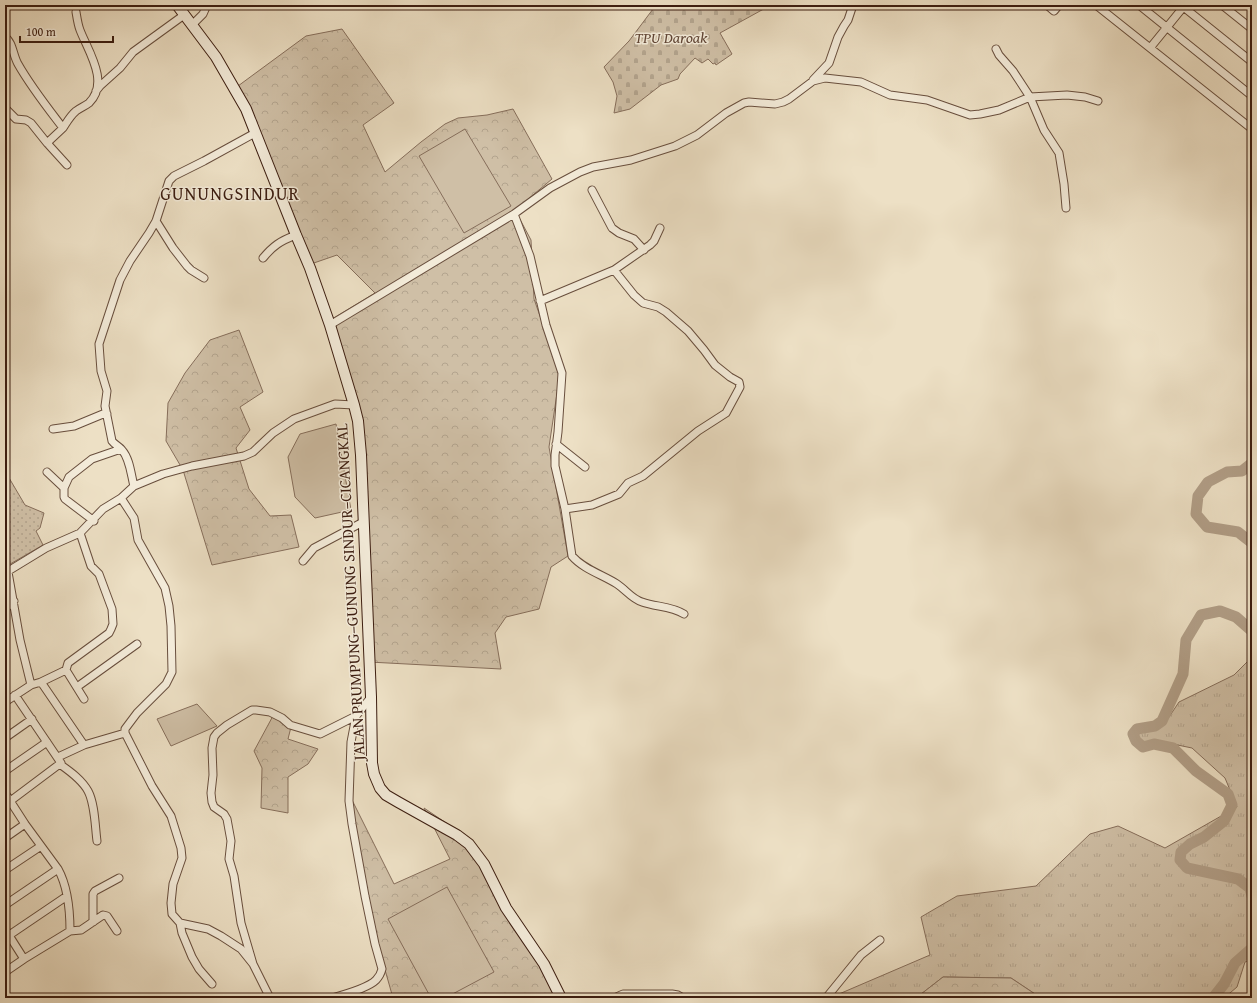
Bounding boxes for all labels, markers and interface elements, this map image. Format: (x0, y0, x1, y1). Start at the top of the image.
scale bar (20, 18, 113, 44)
text: 100 m (26, 23, 56, 40)
park label: TPU Daroak (635, 25, 708, 49)
district label: GUNUNGSINDUR (160, 180, 300, 207)
street label: JALAN PRUMPUNG–GUNUNG SINDUR–CICANGKAL (329, 423, 371, 763)

